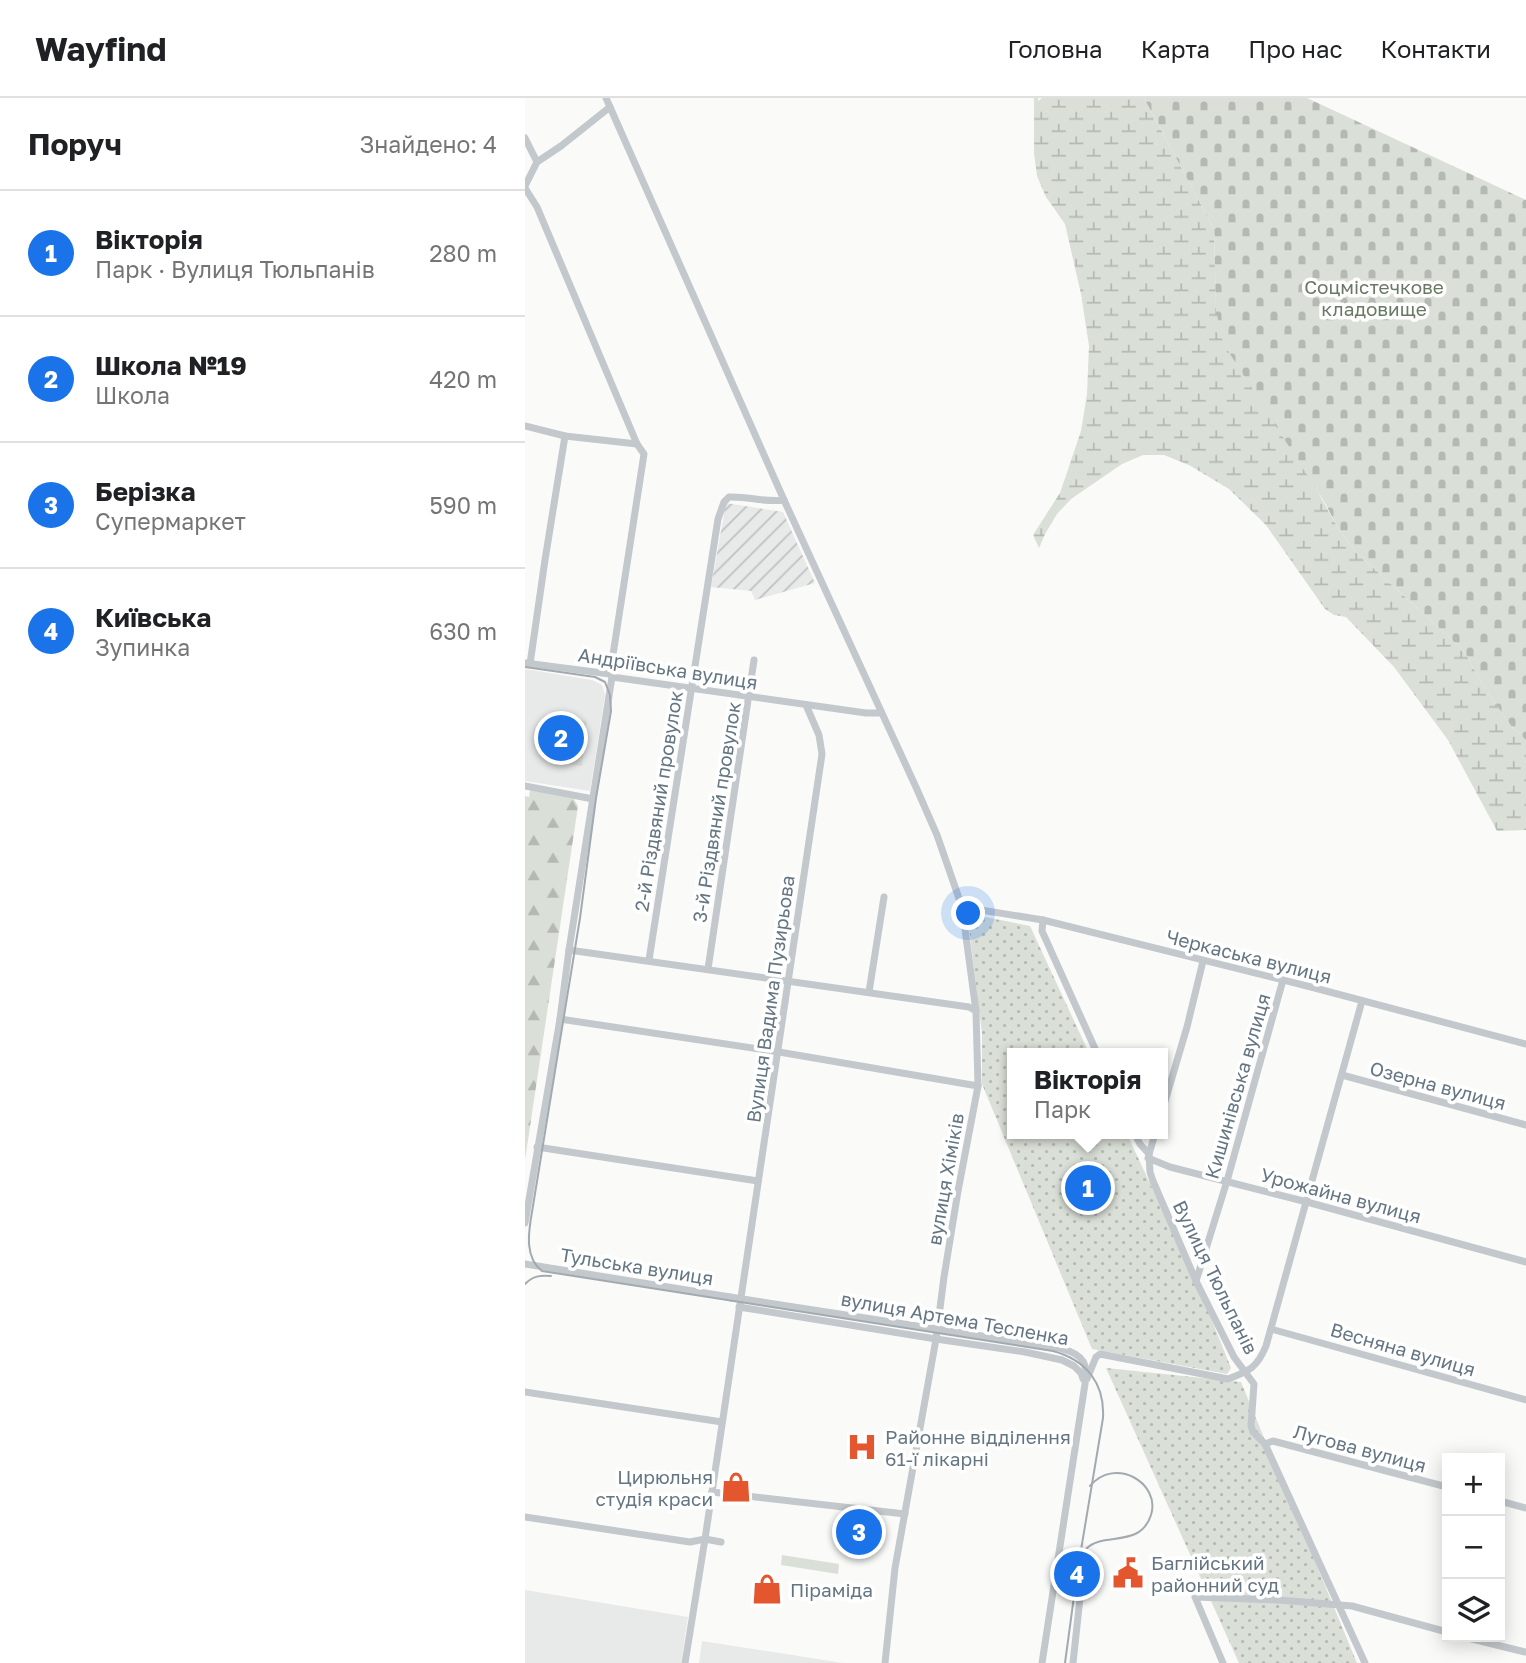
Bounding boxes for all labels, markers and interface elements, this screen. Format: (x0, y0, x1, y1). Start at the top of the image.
text: Wayfind (35, 29, 166, 68)
text: Головна (1007, 34, 1103, 63)
text: Карта (1141, 34, 1210, 63)
text: Про нас (1248, 34, 1343, 63)
text: Контакти (1381, 34, 1491, 63)
text: Поруч (28, 126, 122, 162)
text: Знайдено: 4 (359, 130, 497, 158)
text: Вікторія (95, 224, 203, 255)
text: 1 (45, 239, 57, 267)
text: 280 m (429, 239, 497, 267)
text: Парк · Вулиця Тюльпанів (95, 255, 375, 283)
park label: Соцмістечкове кладовище (1304, 275, 1444, 320)
text: Школа №19 (95, 350, 247, 381)
text: 2 (44, 365, 58, 393)
text: 420 m (429, 365, 497, 393)
text: Школа (95, 381, 170, 409)
text: Берізка (95, 476, 196, 507)
text: 3 (44, 491, 58, 519)
text: 590 m (429, 491, 497, 519)
text: Супермаркет (95, 507, 246, 535)
text: Київська (95, 602, 211, 633)
text: 4 (44, 617, 58, 645)
text: 630 m (429, 617, 497, 645)
text: Зупинка (95, 633, 190, 661)
street label: Андріївська вулиця (577, 642, 759, 694)
street label: 2-й Різдвяний провулок (629, 689, 687, 913)
street label: 3-й Різдвяний провулок (687, 700, 745, 924)
pin: 2 (538, 712, 584, 764)
street label: Вулиця Вадима Пузирьова (741, 874, 799, 1124)
your location (951, 896, 985, 930)
street label: Черкаська вулиця (1164, 924, 1334, 988)
street label: Кишинівська вулиця (1199, 991, 1275, 1181)
popup (1007, 1048, 1168, 1139)
street label: Озерна вулиця (1367, 1056, 1509, 1114)
text: Вікторія (1034, 1064, 1141, 1095)
text: Парк (1034, 1095, 1091, 1123)
street label: вулиця Хіміків (922, 1111, 968, 1247)
pin: 1 (1065, 1162, 1111, 1214)
street label: Урожайна вулиця (1258, 1163, 1424, 1227)
street label: Вулиця Тюльпанів (1169, 1196, 1263, 1358)
street label: Тульська вулиця (559, 1243, 715, 1289)
street label: вулиця Артема Тесленка (839, 1287, 1071, 1349)
street label: Весняна вулиця (1328, 1317, 1478, 1381)
street label: Лугова вулиця (1291, 1419, 1429, 1477)
place label: Районне відділення 61-ї лікарні (885, 1425, 1071, 1470)
hospital icon: Районне відділення 61-ї лікарні (845, 1430, 879, 1464)
map controls (1442, 1453, 1505, 1642)
button: + (1442, 1453, 1505, 1516)
place label: Цирюльня студія краси (595, 1465, 713, 1510)
shop icon: Цирюльня студія краси (719, 1470, 753, 1504)
pin: 3 (836, 1506, 882, 1558)
button: − (1442, 1516, 1505, 1579)
pin: 4 (1054, 1548, 1100, 1600)
place label: Баглійський районний суд (1151, 1551, 1280, 1596)
public building icon: Баглійський районний суд (1111, 1556, 1145, 1590)
shop icon: Піраміда (750, 1572, 784, 1606)
place label: Піраміда (790, 1578, 873, 1601)
button: layers (1442, 1579, 1505, 1642)

